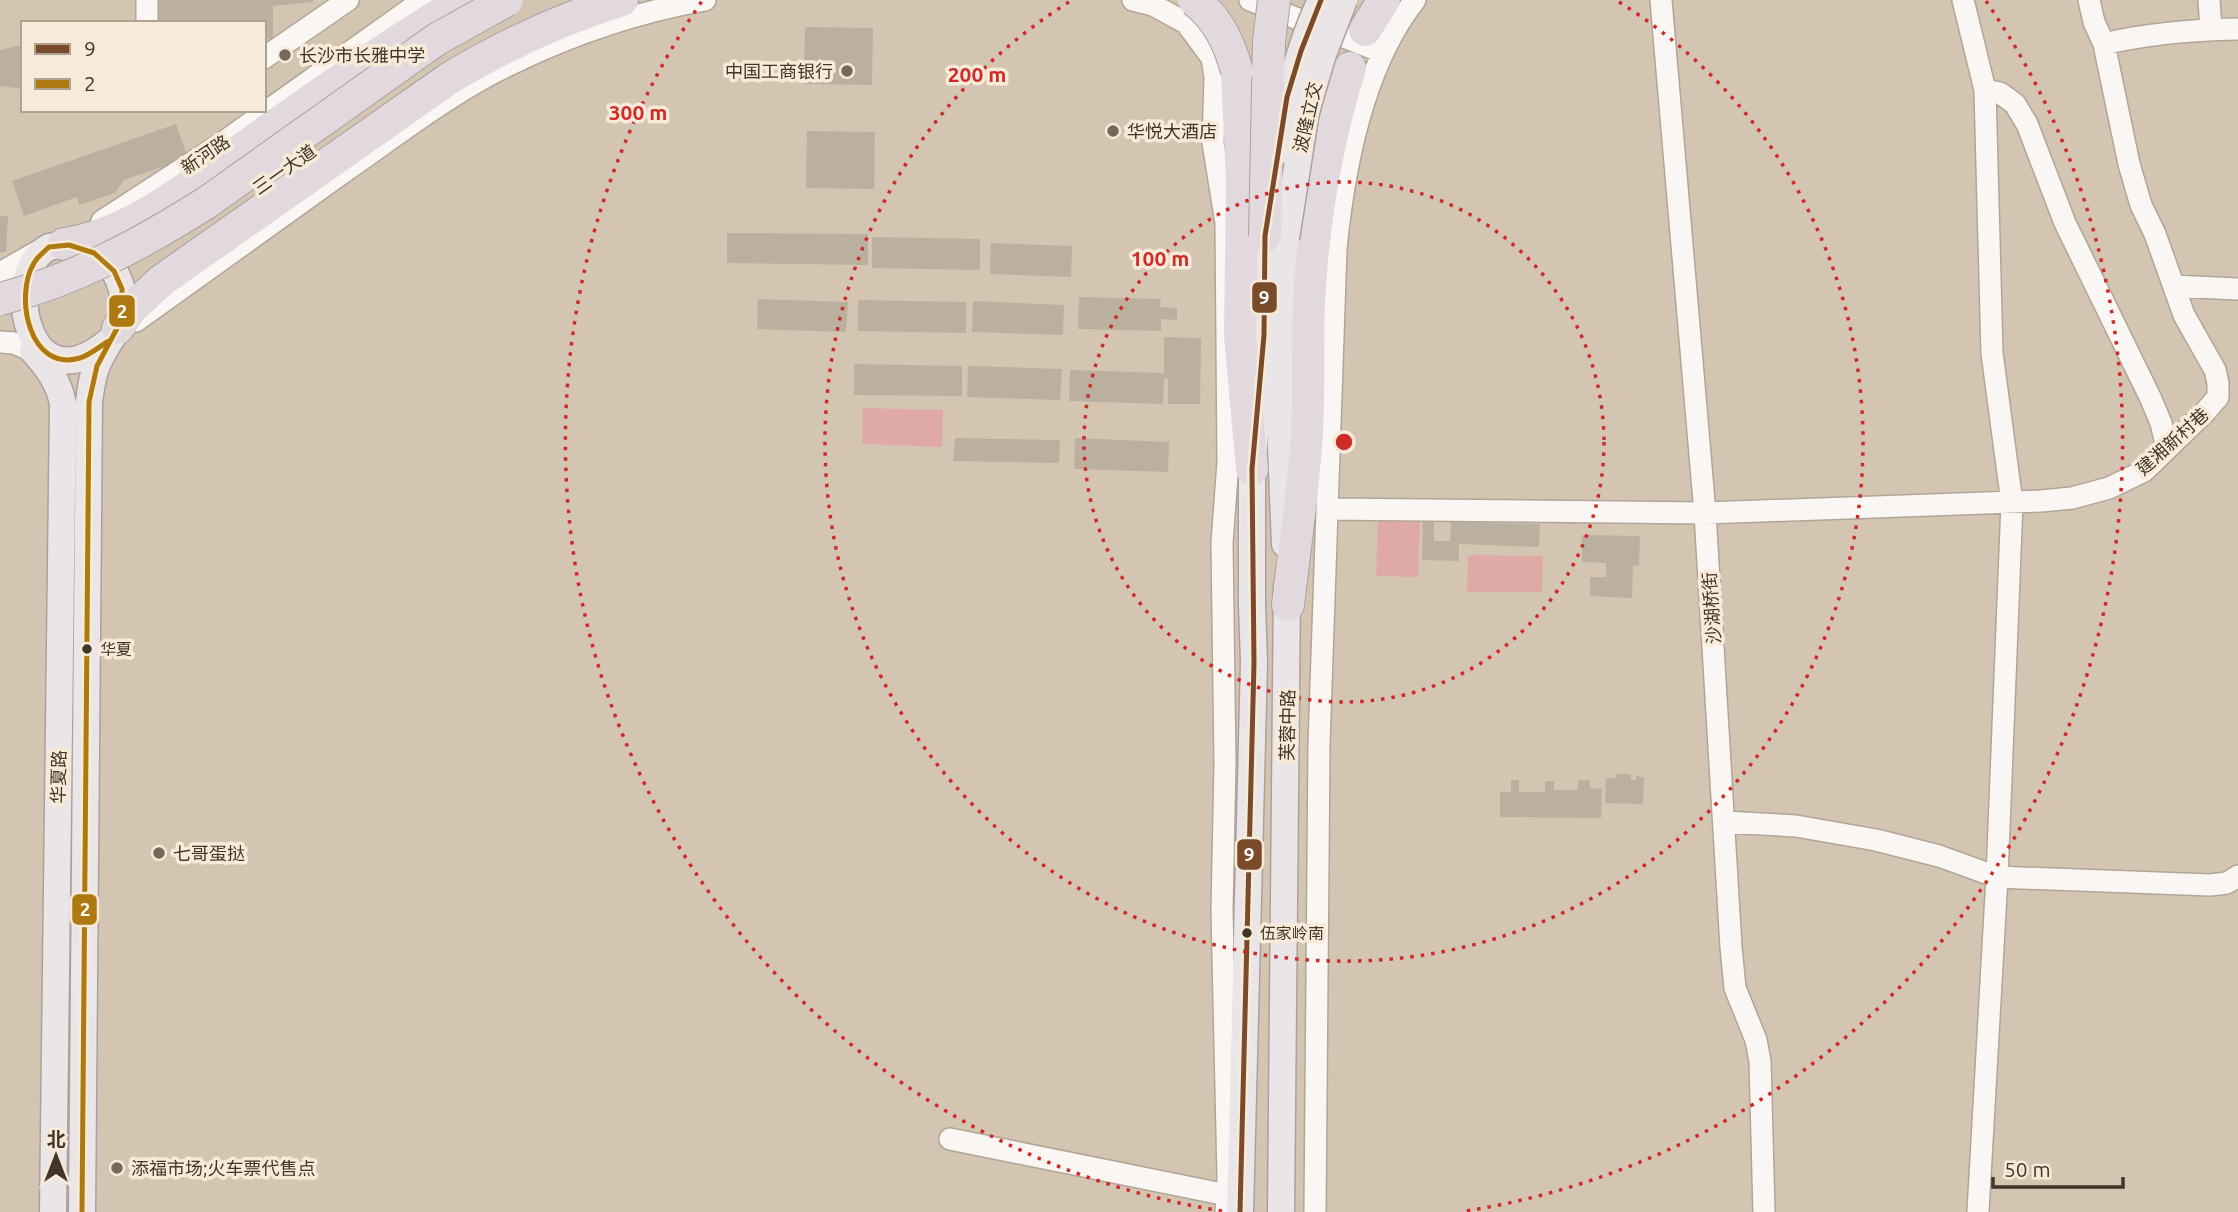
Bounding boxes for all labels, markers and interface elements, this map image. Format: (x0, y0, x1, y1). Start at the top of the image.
legend (21, 21, 266, 112)
text: 9 (84, 36, 96, 60)
place label: 长沙市长雅中学 (299, 45, 425, 65)
marker: 长沙市长雅中学 (277, 47, 293, 63)
place label: 中国工商银行 (725, 61, 833, 81)
text: 200 m (948, 62, 1006, 86)
marker: 中国工商银行 (839, 63, 855, 79)
text: 2 (84, 71, 96, 95)
street label: 波隆立交 (1289, 80, 1325, 154)
text: 300 m (609, 100, 667, 124)
place label: 华悦大酒店 (1127, 121, 1217, 141)
marker: 华悦大酒店 (1105, 123, 1121, 139)
street label: 新河路 (177, 131, 233, 177)
street label: 三一大道 (249, 140, 319, 198)
text: 100 m (1131, 246, 1189, 270)
line badge: 9 (1251, 281, 1278, 314)
text: 9 (1259, 286, 1269, 308)
line badge: 2 (108, 294, 136, 328)
text: 2 (117, 300, 127, 322)
street label: 建湘新村巷 (2132, 403, 2212, 479)
centre of rings (1332, 430, 1356, 454)
street label: 沙湖桥街 (1699, 571, 1723, 645)
place label: 华夏 (100, 640, 132, 658)
marker: 华夏 (80, 642, 94, 656)
street label: 芙蓉中路 (1276, 689, 1298, 761)
street label: 华夏路 (48, 750, 68, 804)
line badge: 9 (1236, 838, 1263, 871)
place label: 七哥蛋挞 (173, 843, 245, 863)
text: 9 (1244, 843, 1254, 865)
marker: 七哥蛋挞 (151, 845, 167, 861)
line badge: 2 (71, 893, 98, 926)
text: 2 (80, 898, 90, 920)
place label: 伍家岭南 (1260, 924, 1324, 942)
marker: 伍家岭南 (1240, 926, 1254, 940)
north arrow (21, 1121, 91, 1191)
text: 北 (46, 1128, 66, 1150)
scale bar (1993, 1146, 2122, 1190)
text: 50 m (2004, 1157, 2051, 1181)
place label: 添福市场;火车票代售点 (131, 1158, 315, 1178)
marker: 添福市场;火车票代售点 (109, 1160, 125, 1176)

